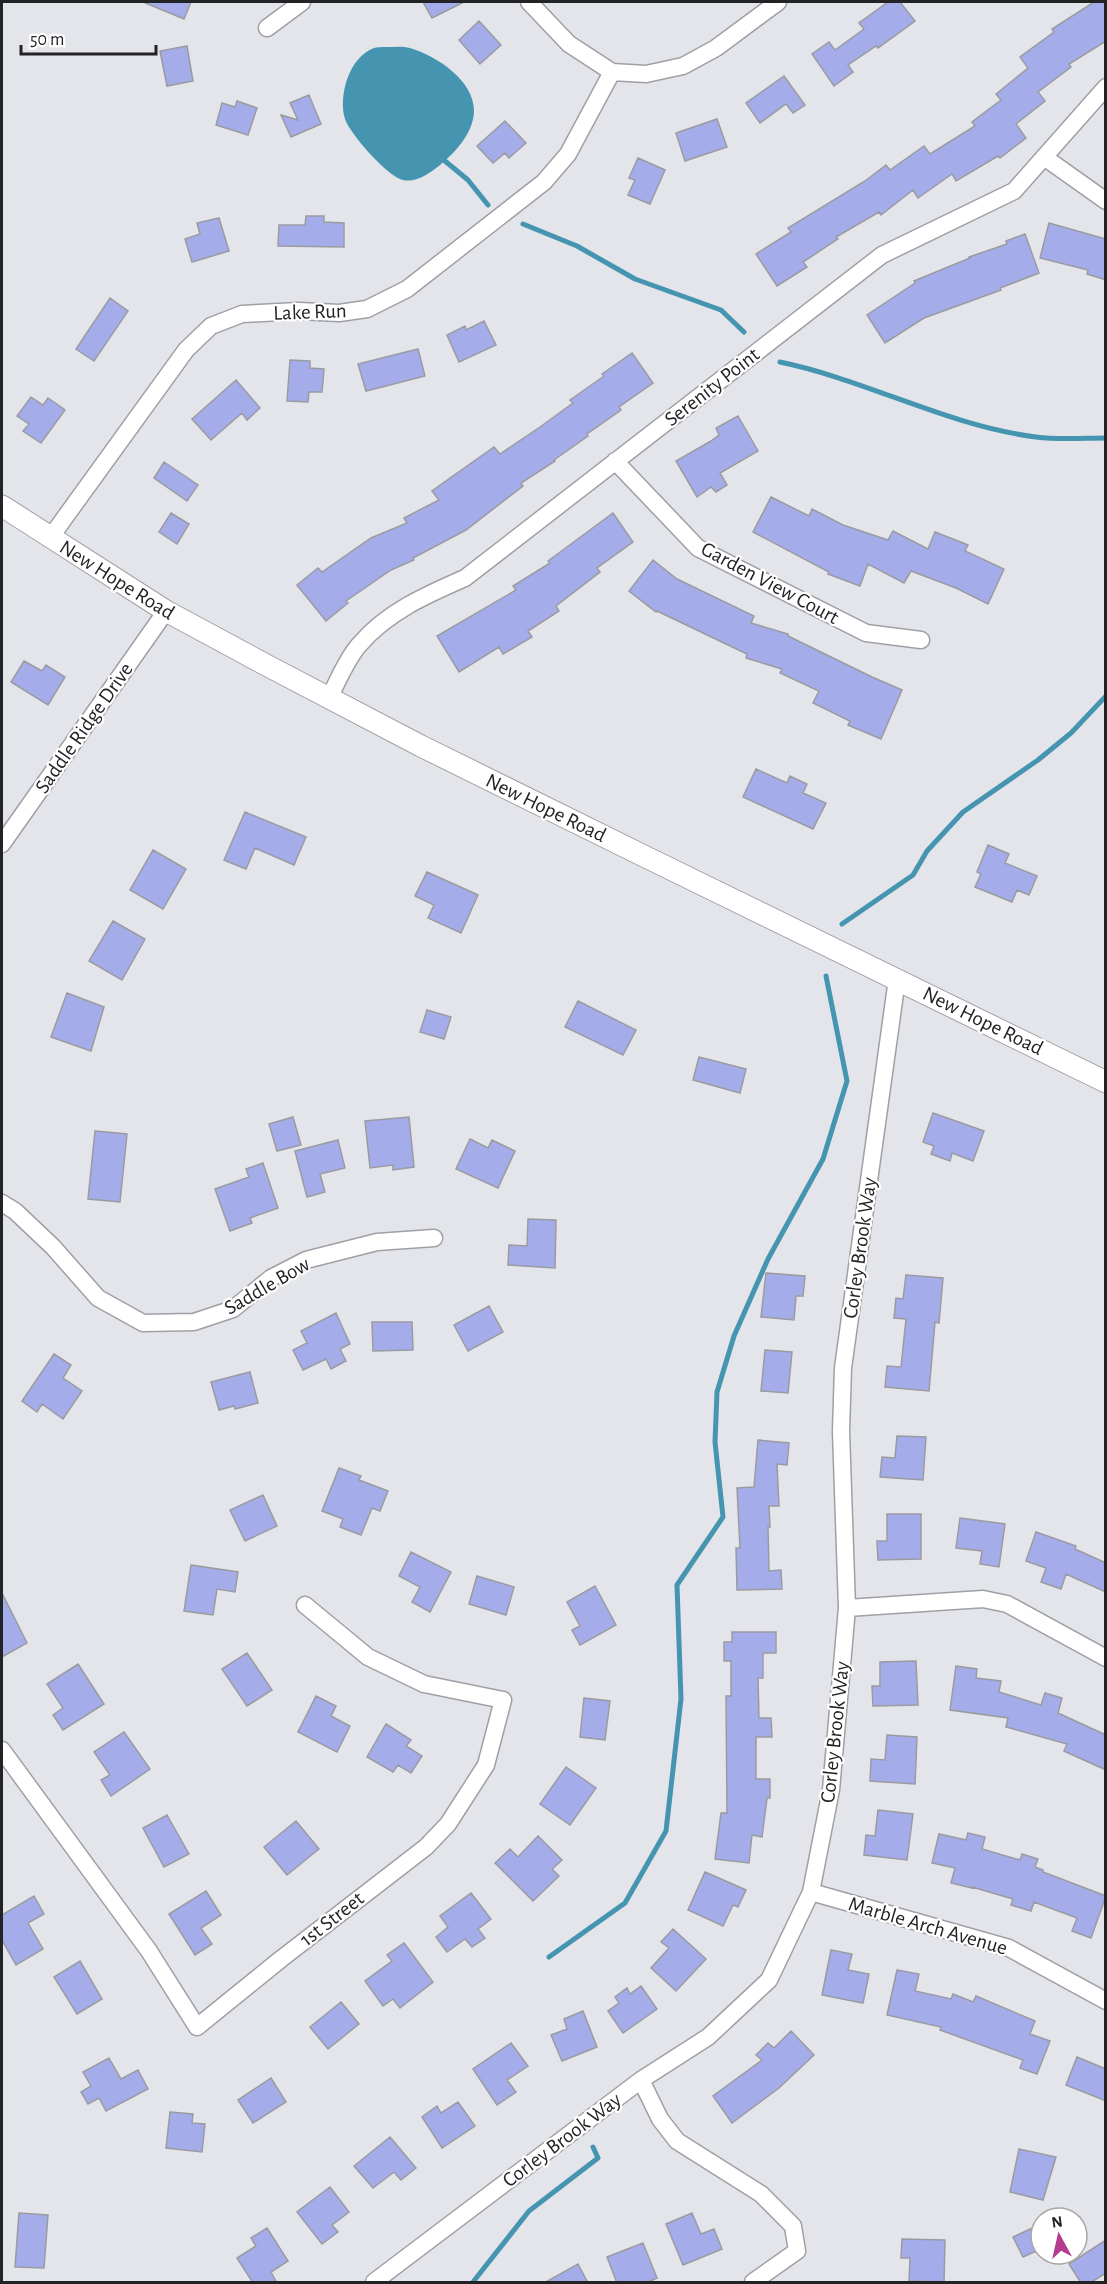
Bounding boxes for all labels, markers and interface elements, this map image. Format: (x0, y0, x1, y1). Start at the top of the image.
scale bar (21, 18, 156, 56)
text: 50 m (30, 31, 64, 49)
street label: Lake Run (273, 300, 347, 324)
street label: Serenity Point (661, 344, 763, 430)
street label: New Hope Road (56, 536, 178, 624)
street label: Garden View Court (698, 538, 843, 628)
street label: Saddle Ridge Drive (31, 659, 137, 797)
street label: New Hope Road (482, 770, 610, 846)
street label: New Hope Road (919, 983, 1047, 1059)
street label: Corley Brook Way (840, 1176, 880, 1320)
street label: Saddle Bow (221, 1253, 313, 1319)
street label: Corley Brook Way (817, 1660, 853, 1804)
street label: 1st Street (296, 1888, 368, 1950)
street label: Marble Arch Avenue (846, 1893, 1010, 1959)
street label: Corley Brook Way (499, 2089, 625, 2191)
north arrow (1029, 2206, 1089, 2266)
text: N (1050, 2213, 1064, 2231)

